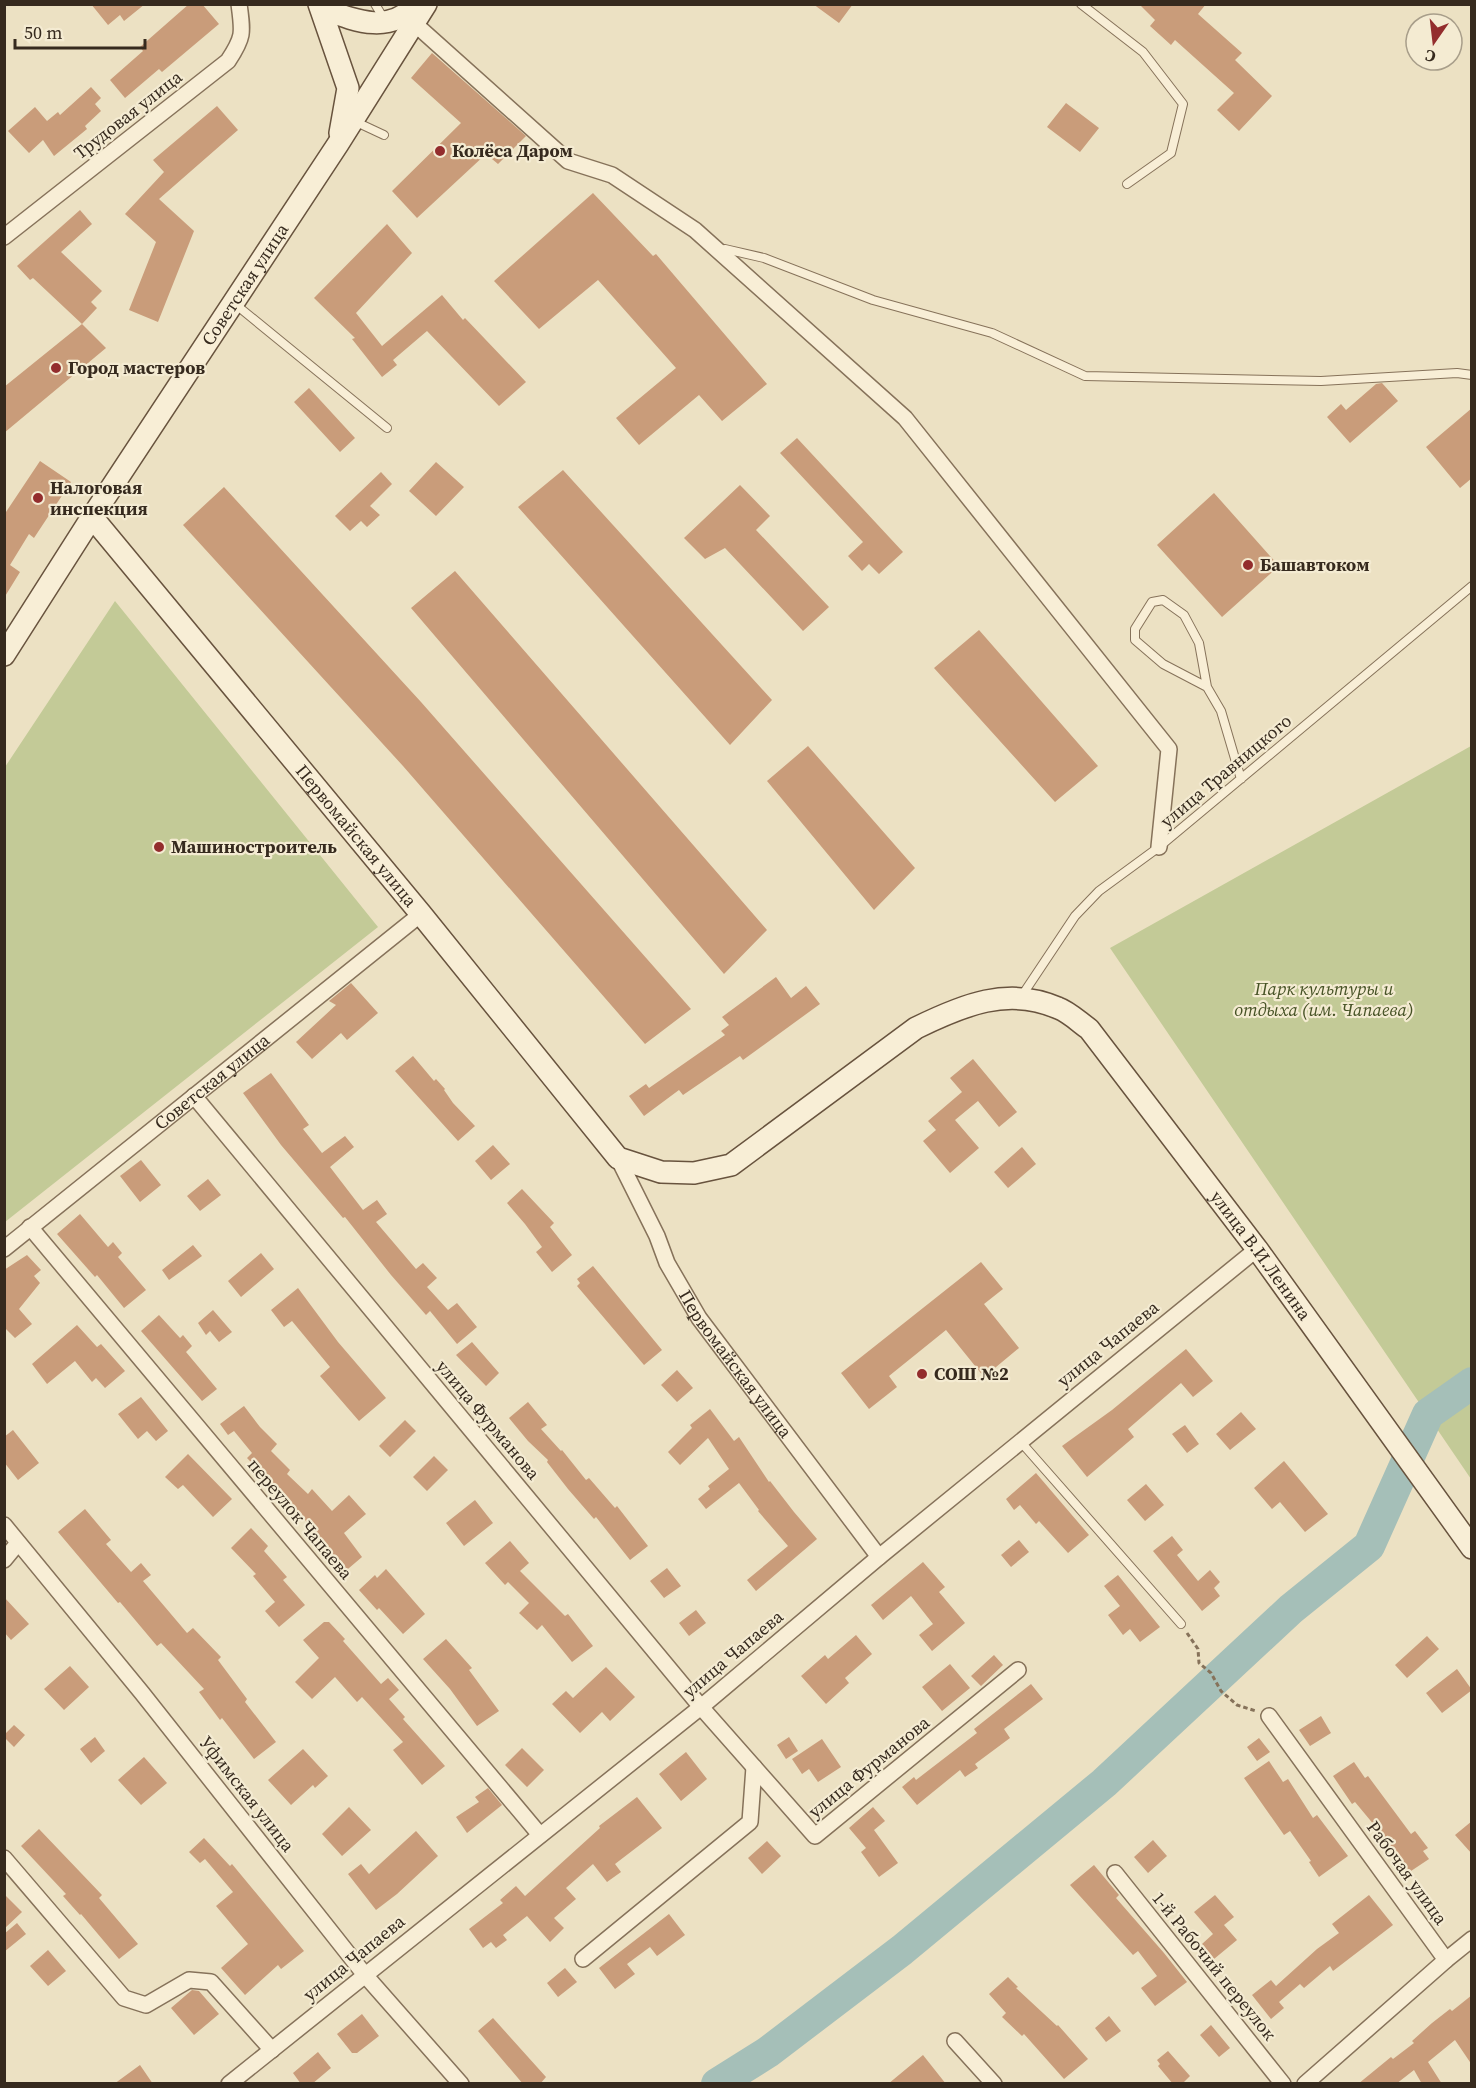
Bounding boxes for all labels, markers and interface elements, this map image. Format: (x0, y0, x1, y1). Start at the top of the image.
scale bar (15, 12, 146, 50)
north arrow (1404, 12, 1464, 72)
text: 50 m (24, 20, 62, 45)
text: С (1423, 45, 1438, 68)
street label: Трудовая улица (68, 64, 188, 165)
place label: Колёса Даром (452, 138, 573, 163)
marker: Колёса Даром (433, 144, 447, 158)
street label: Советская улица (195, 218, 295, 350)
place label: Город мастеров (68, 355, 205, 380)
marker: Город мастеров (49, 361, 63, 375)
place label: Налоговая инспекция (50, 475, 148, 521)
marker: Налоговая инспекция (31, 491, 45, 505)
place label: Башавтоком (1260, 552, 1370, 577)
marker: Башавтоком (1241, 558, 1255, 572)
street label: улица Травницкого (1155, 708, 1297, 833)
street label: Первомайская улица (290, 759, 424, 913)
place label: Машиностроитель (171, 834, 337, 859)
marker: Машиностроитель (152, 840, 166, 854)
park label: Парк культуры и отдыха (им. Чапаева) (1234, 976, 1414, 1022)
street label: Советская улица (149, 1027, 275, 1135)
street label: улица В.И.Ленина (1205, 1185, 1318, 1326)
street label: Первомайская улица (673, 1285, 799, 1444)
street label: улица Чапаева (1052, 1294, 1164, 1392)
street label: улица Фурманова (431, 1354, 547, 1486)
place label: СОШ №2 (934, 1361, 1009, 1386)
marker: СОШ №2 (915, 1367, 929, 1381)
street label: переулок Чапаева (242, 1453, 359, 1585)
street label: улица Чапаева (677, 1604, 789, 1703)
street label: улица Фурманова (803, 1709, 935, 1823)
street label: Уфимская улица (194, 1730, 301, 1858)
street label: Рабочая улица (1361, 1816, 1454, 1930)
street label: 1-й Рабочий переулок (1146, 1886, 1282, 2045)
street label: улица Чапаева (298, 1908, 410, 2006)

